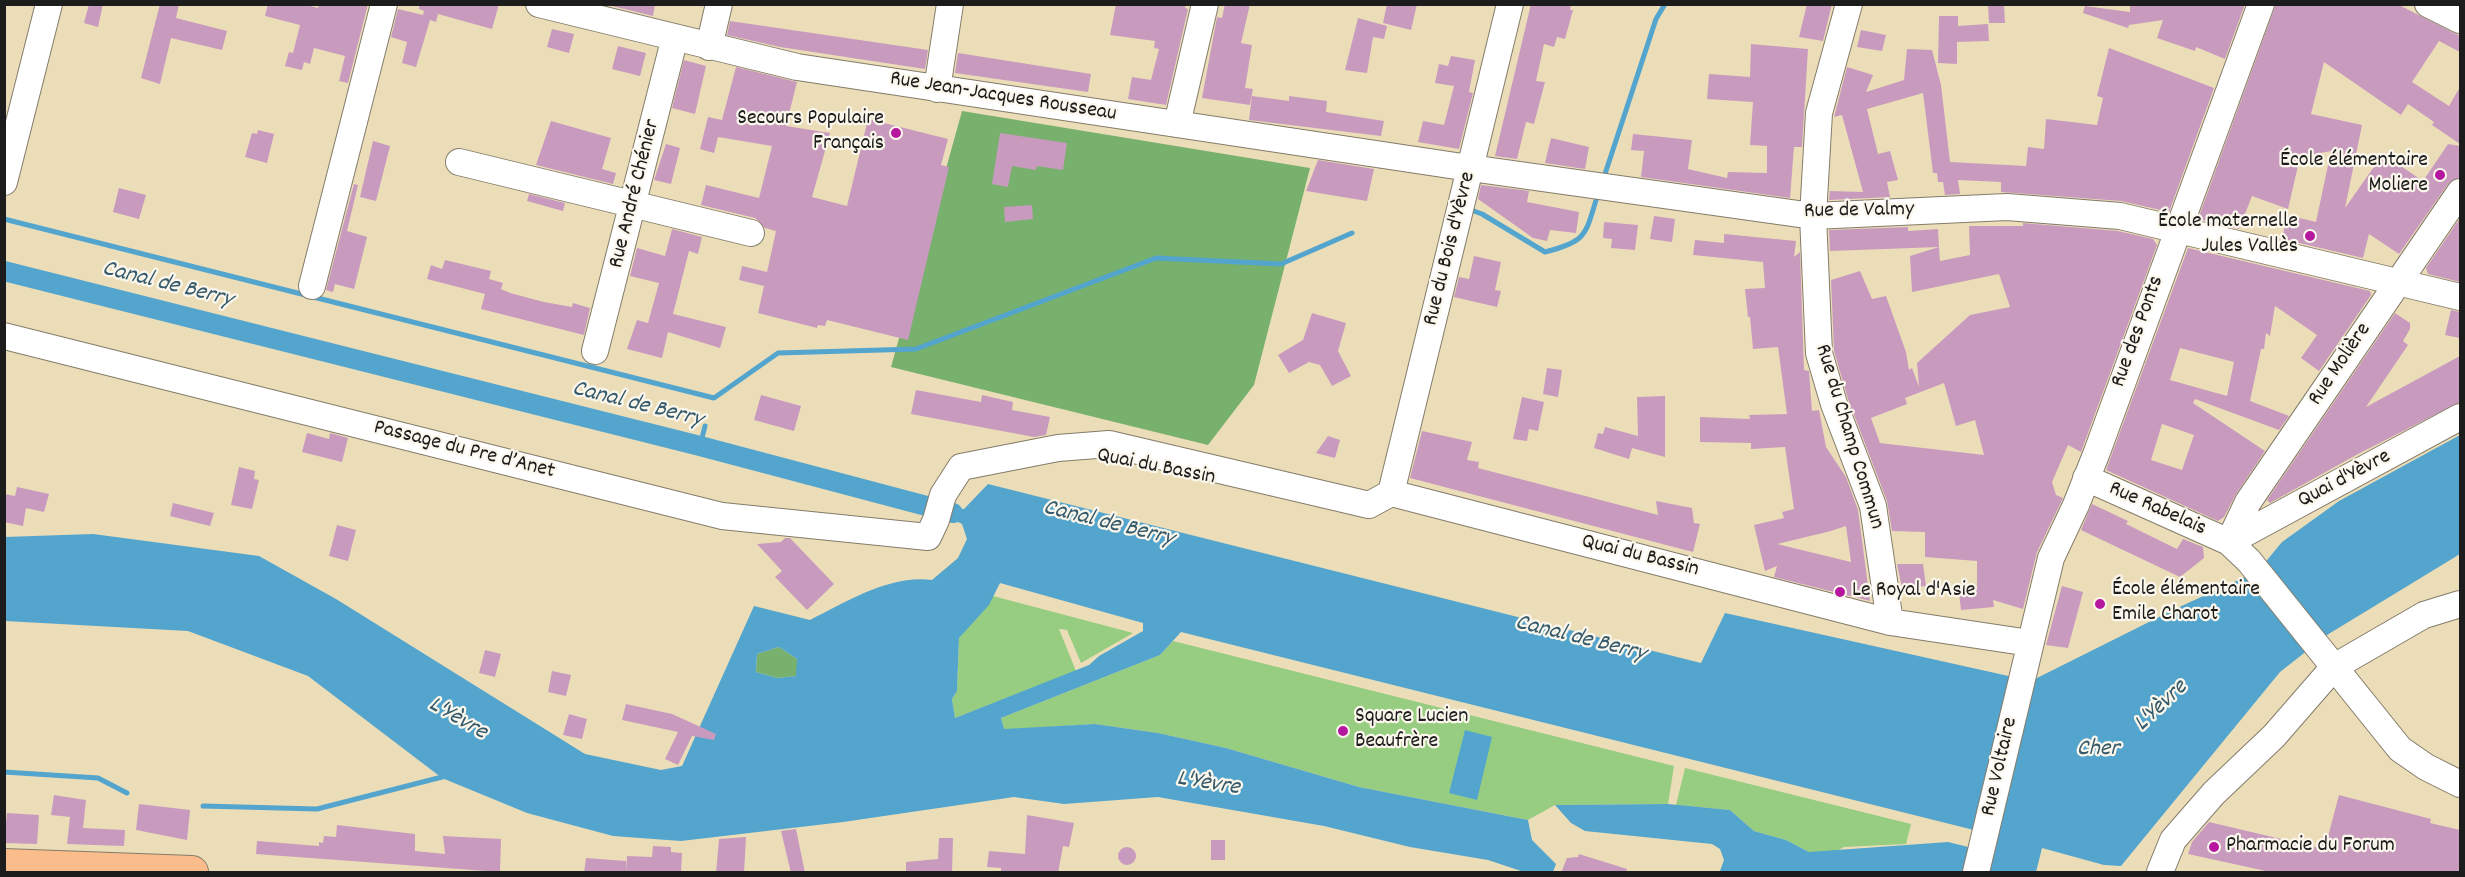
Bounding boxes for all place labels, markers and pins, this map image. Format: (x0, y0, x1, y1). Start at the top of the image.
place label: Secours Populaire Français (737, 107, 884, 158)
marker: Secours Populaire Français (889, 126, 903, 140)
place label: École élémentaire Moliere (2280, 149, 2428, 200)
marker: École élémentaire Moliere (2433, 168, 2447, 182)
place label: École maternelle Jules Vallès (2158, 210, 2298, 262)
marker: École maternelle Jules Vallès (2303, 229, 2317, 243)
place label: École élémentaire Emile Charot (2112, 578, 2260, 630)
place label: Le Royal d'Asie (1852, 579, 1975, 605)
marker: Le Royal d'Asie (1833, 585, 1847, 599)
marker: École élémentaire Emile Charot (2093, 597, 2107, 611)
place label: Square Lucien Beaufrère (1355, 705, 1468, 756)
marker: Square Lucien Beaufrère (1336, 724, 1350, 738)
place label: Pharmacie du Forum (2226, 834, 2395, 860)
marker: Pharmacie du Forum (2207, 840, 2221, 854)

